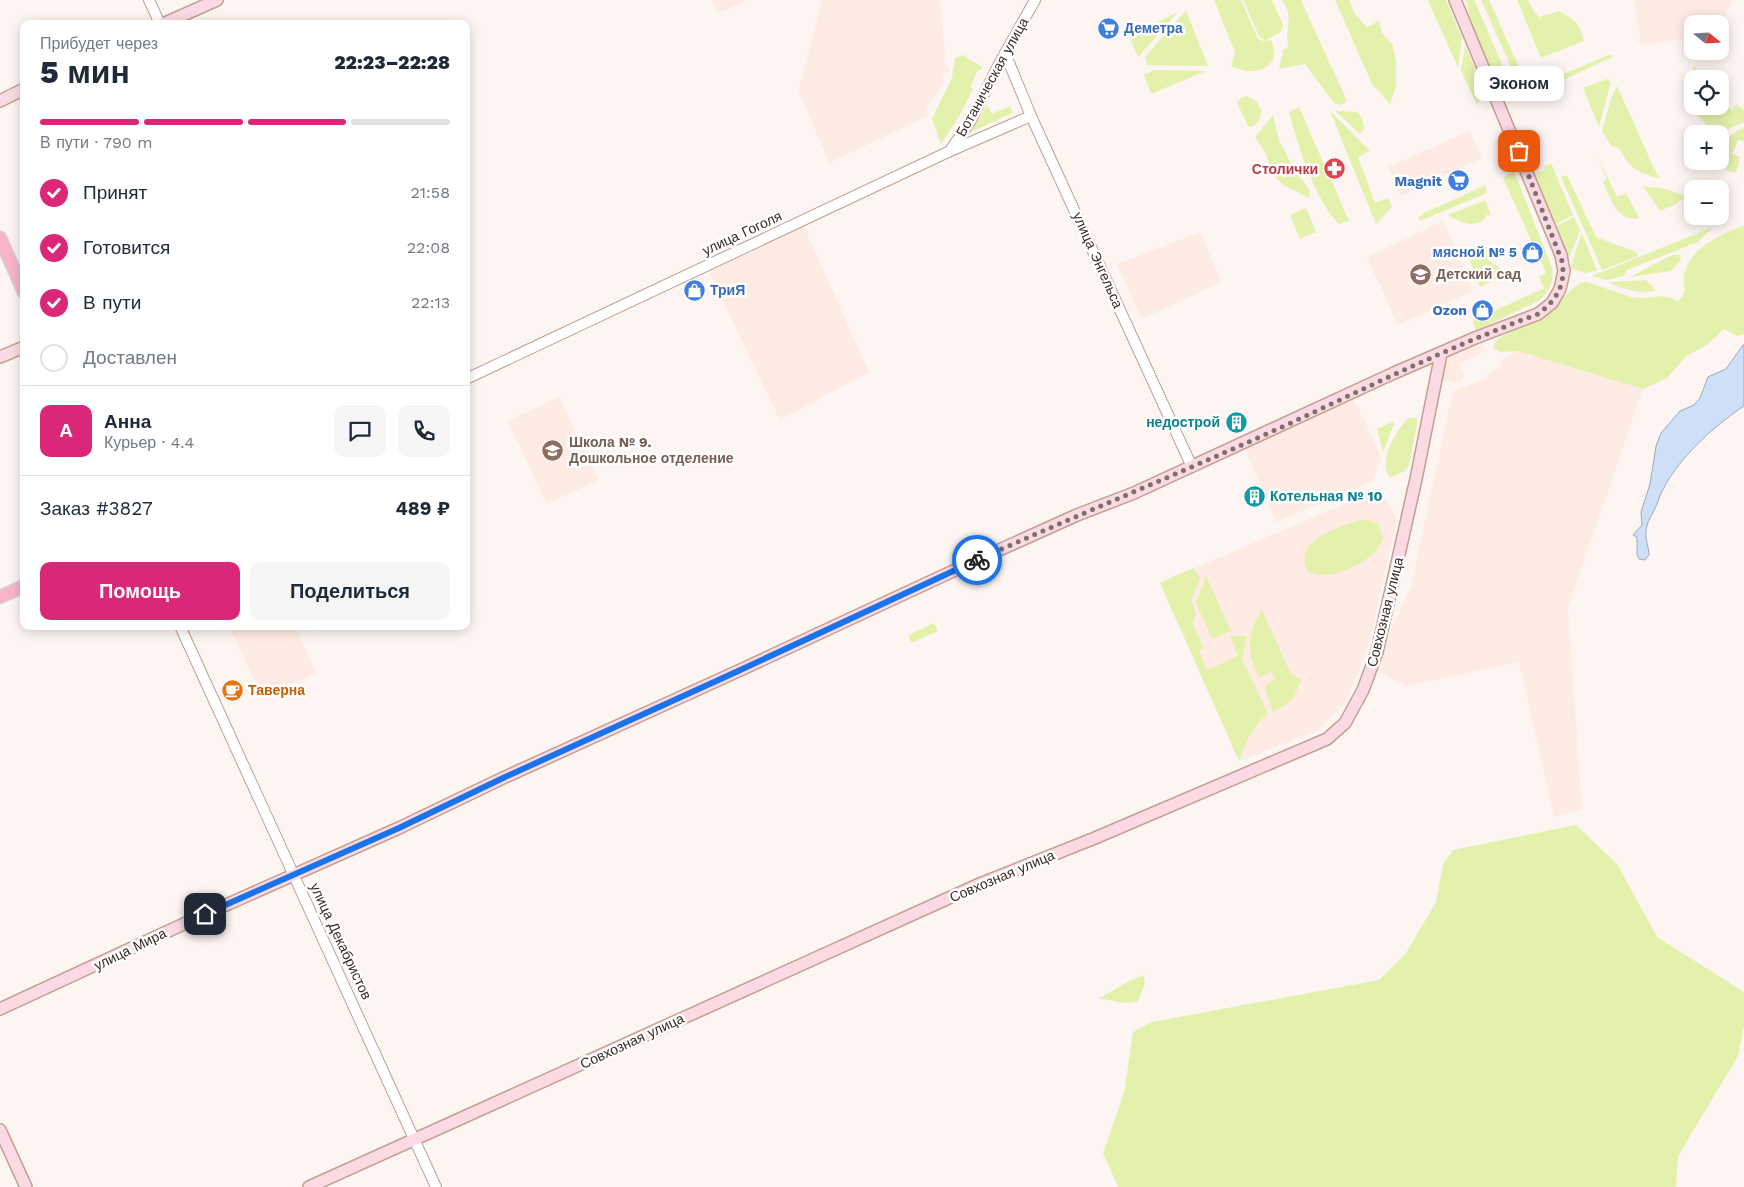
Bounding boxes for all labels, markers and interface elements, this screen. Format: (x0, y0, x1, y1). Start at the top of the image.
street label: Ботаническая улица (953, 15, 1031, 139)
north arrow (1684, 15, 1729, 60)
map controls (1684, 15, 1729, 225)
supermarket icon: Деметра (1096, 16, 1120, 40)
place label: Деметра (1124, 20, 1183, 36)
text: Прибудет через (40, 34, 158, 53)
text: 22:23–22:28 (334, 51, 450, 74)
text: 5 мин (40, 53, 130, 91)
callout: Эконом (1474, 66, 1564, 101)
button: locate (1684, 70, 1729, 115)
text: Эконом (1489, 74, 1549, 93)
button: + (1684, 125, 1729, 170)
pin (1498, 130, 1540, 172)
text: В пути · 790 m (40, 133, 152, 152)
icon: bag (1505, 137, 1533, 165)
pharmacy icon: Столички (1322, 157, 1346, 181)
place label: Столички (1252, 161, 1318, 177)
supermarket icon: Magnit (1446, 169, 1470, 193)
place label: Magnit (1394, 173, 1442, 189)
icon: check (40, 179, 68, 207)
button: − (1684, 180, 1729, 225)
text: Принят (83, 181, 147, 204)
text: 21:58 (411, 183, 450, 202)
street label: улица Гоголя (700, 208, 784, 258)
street label: улица Энгельса (1070, 209, 1126, 311)
icon: check (40, 234, 68, 262)
text: Готовится (83, 236, 170, 259)
text: 22:08 (407, 238, 450, 257)
shop icon: мясной № 5 (1521, 240, 1545, 264)
place label: мясной № 5 (1433, 244, 1517, 260)
school or university icon: Детский сад (1408, 262, 1432, 286)
place label: Детский сад (1436, 266, 1521, 282)
shop icon: ТриЯ (682, 278, 706, 302)
place label: ТриЯ (710, 282, 745, 298)
icon: check (40, 289, 68, 317)
text: В пути (83, 291, 141, 314)
text: 22:13 (411, 293, 450, 312)
shop icon: Ozon (1471, 298, 1495, 322)
place label: Ozon (1432, 302, 1467, 318)
text: Доставлен (83, 346, 177, 369)
button: chat (334, 405, 386, 457)
button: phone (398, 405, 450, 457)
text: Анна (104, 410, 151, 433)
building icon: недострой (1224, 410, 1248, 434)
place label: недострой (1146, 414, 1220, 430)
text: А (59, 419, 73, 442)
text: Курьер · 4.4 (104, 433, 194, 452)
place label: Школа № 9. Дошкольное отделение (569, 434, 734, 466)
school or university icon: Школа № 9. Дошкольное отделение (541, 438, 565, 462)
building icon: Котельная № 10 (1242, 484, 1266, 508)
place label: Котельная № 10 (1270, 488, 1383, 504)
text: Заказ #3827 (40, 497, 153, 520)
text: 489 ₽ (396, 497, 450, 520)
courier (952, 535, 1002, 585)
icon: bike (963, 546, 991, 574)
street label: Совхозная улица (1364, 555, 1406, 669)
button: Помощь (40, 562, 240, 620)
button: Поделиться (250, 562, 450, 620)
cafe icon: Таверна (220, 678, 244, 702)
place label: Таверна (248, 682, 305, 698)
street label: Совхозная улица (947, 847, 1057, 905)
street label: улица Декабристов (307, 880, 375, 1002)
pin (184, 893, 226, 935)
icon: home (191, 900, 219, 928)
street label: улица Мира (91, 925, 169, 973)
street label: Совхозная улица (578, 1010, 687, 1072)

